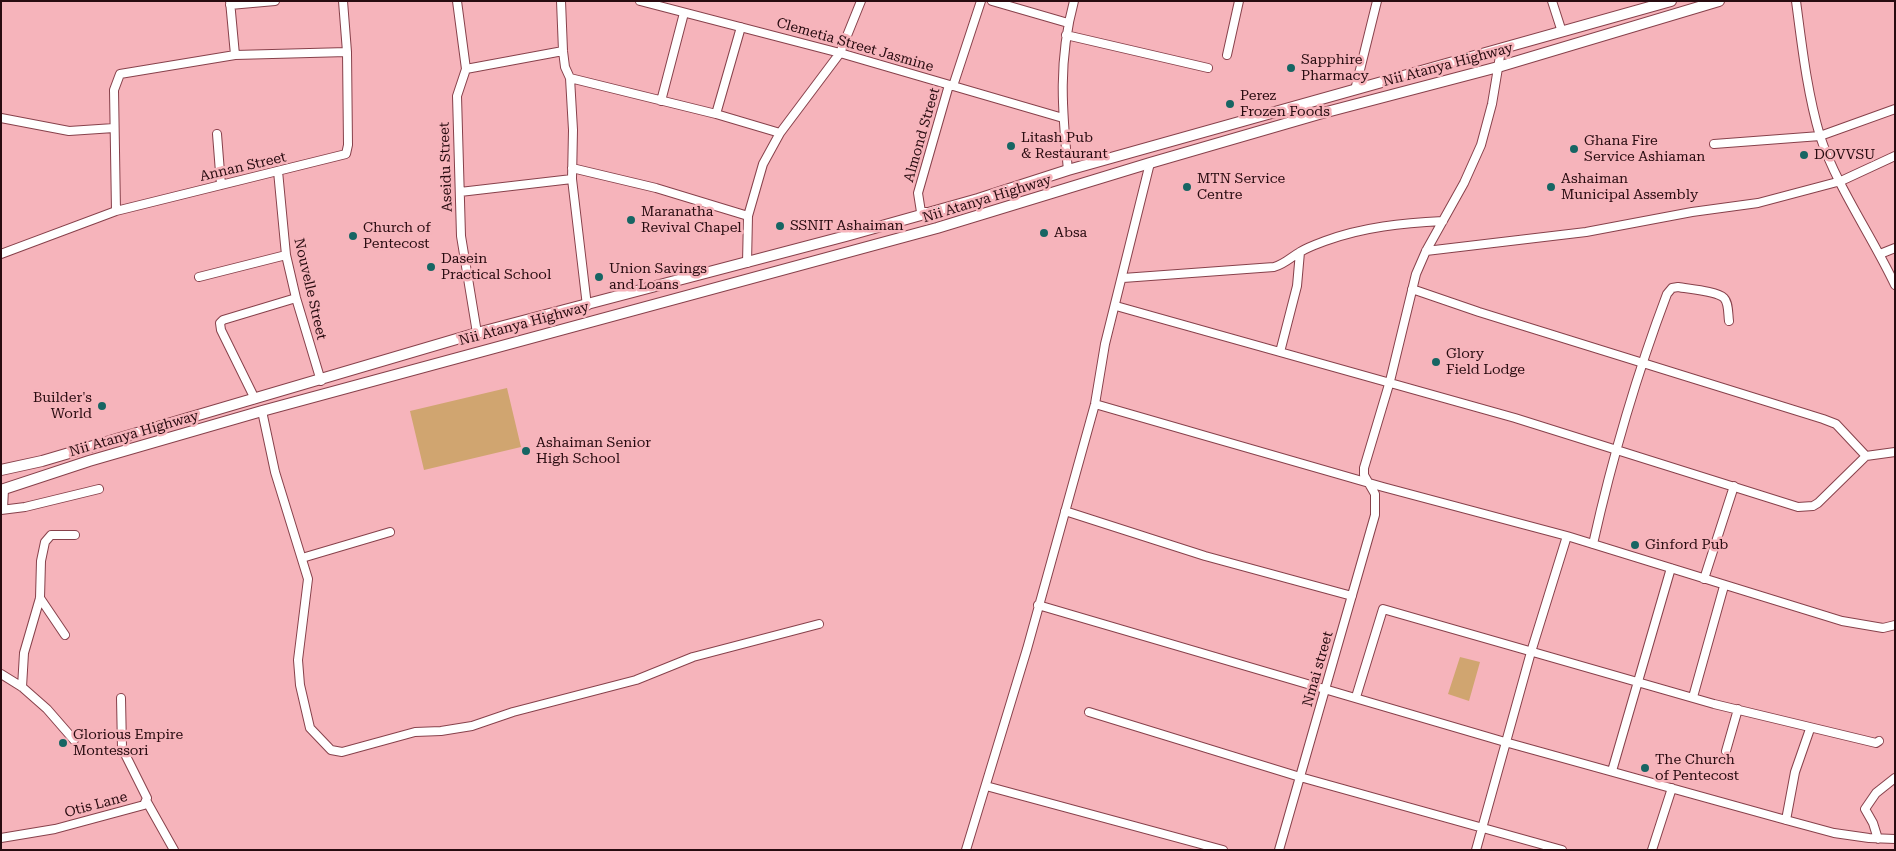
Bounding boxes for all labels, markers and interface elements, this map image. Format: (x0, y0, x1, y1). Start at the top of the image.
street label: Clemetia Street Jasmine (774, 14, 936, 76)
street label: Nii Atanya Highway (1381, 40, 1515, 90)
place label: Sapphire Pharmacy (1301, 52, 1369, 84)
marker: Sapphire Pharmacy (1285, 62, 1297, 74)
street label: Almond Street (901, 86, 943, 184)
place label: Perez Frozen Foods (1240, 88, 1330, 120)
marker: Perez Frozen Foods (1224, 98, 1236, 110)
street label: Aseidu Street (436, 122, 456, 212)
place label: Litash Pub & Restaurant (1021, 130, 1108, 162)
place label: Ghana Fire Service Ashiaman (1584, 133, 1705, 166)
marker: Litash Pub & Restaurant (1005, 140, 1017, 152)
marker: Ghana Fire Service Ashiaman (1568, 143, 1580, 155)
place label: DOVVSU (1814, 147, 1875, 163)
street label: Annan Street (198, 149, 288, 185)
marker: DOVVSU (1798, 149, 1810, 161)
street label: Nii Atanya Highway (921, 171, 1053, 227)
place label: MTN Service Centre (1197, 171, 1285, 203)
place label: Ashaiman Municipal Assembly (1561, 171, 1698, 203)
marker: MTN Service Centre (1181, 181, 1193, 193)
marker: Ashaiman Municipal Assembly (1545, 181, 1557, 193)
place label: Maranatha Revival Chapel (641, 204, 742, 236)
marker: Maranatha Revival Chapel (625, 214, 637, 226)
place label: SSNIT Ashaiman (790, 218, 904, 234)
place label: Church of Pentecost (363, 220, 431, 252)
marker: SSNIT Ashaiman (774, 220, 786, 232)
place label: Absa (1054, 225, 1087, 241)
marker: Absa (1038, 227, 1050, 239)
marker: Church of Pentecost (347, 230, 359, 242)
street label: Nouvelle Street (290, 237, 330, 341)
place label: Dasein Practical School (441, 251, 551, 284)
marker: Dasein Practical School (425, 261, 437, 273)
place label: Union Savings and Loans (609, 261, 707, 294)
marker: Union Savings and Loans (593, 271, 605, 283)
street label: Nii Atanya Highway (457, 299, 591, 349)
place label: Glory Field Lodge (1446, 346, 1525, 378)
marker: Glory Field Lodge (1430, 356, 1442, 368)
place label: Builder's World (33, 390, 92, 422)
marker: Builder's World (96, 400, 108, 412)
street label: Nii Atanya Highway (67, 407, 201, 461)
place label: Ashaiman Senior High School (536, 435, 651, 468)
marker: Ashaiman Senior High School (520, 445, 532, 457)
place label: Ginford Pub (1645, 537, 1728, 553)
marker: Ginford Pub (1629, 539, 1641, 551)
street label: Nmai street (1299, 629, 1337, 709)
place label: Glorious Empire Montessori (73, 727, 183, 760)
marker: Glorious Empire Montessori (57, 737, 69, 749)
place label: The Church of Pentecost (1655, 752, 1739, 784)
marker: The Church of Pentecost (1639, 762, 1651, 774)
street label: Otis Lane (63, 789, 129, 821)

